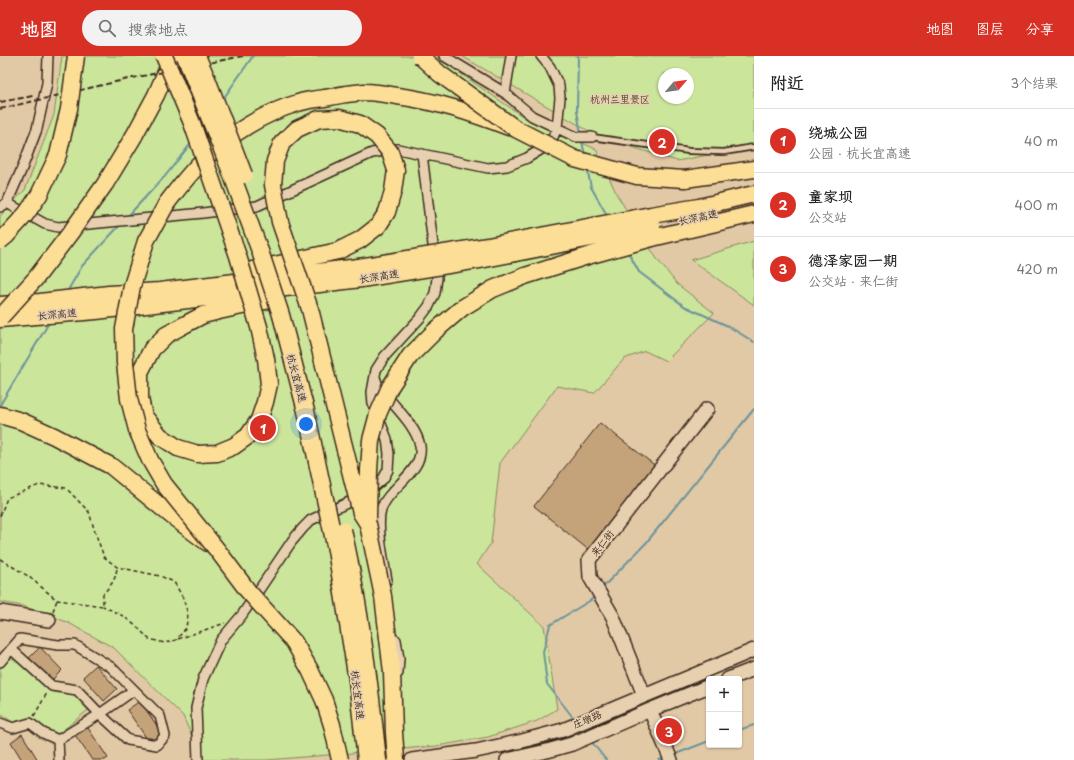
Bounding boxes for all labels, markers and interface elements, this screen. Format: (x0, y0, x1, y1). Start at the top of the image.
search box (82, 10, 362, 46)
text: 地图 (20, 14, 58, 42)
icon: search (96, 17, 118, 39)
text: 搜索地点 (128, 17, 188, 40)
text: 地图 (926, 18, 954, 39)
text: 图层 (976, 18, 1004, 39)
text: 分享 (1026, 18, 1054, 39)
north arrow (658, 68, 694, 104)
text: 附近 (770, 69, 804, 95)
text: 3个结果 (1010, 73, 1058, 92)
park label: 杭州兰里景区 (590, 91, 650, 106)
text: 绕城公园 (808, 120, 868, 143)
pin: 2 (649, 127, 675, 157)
text: 1 (780, 131, 786, 150)
text: 40 m (1024, 131, 1058, 150)
text: 公园 · 杭长宜高速 (808, 143, 911, 162)
text: 童家坝 (808, 184, 853, 207)
text: 2 (778, 195, 788, 214)
text: 400 m (1015, 195, 1058, 214)
street label: 长深高速 (677, 205, 719, 228)
text: 公交站 (808, 207, 847, 226)
text: 德泽家园一期 (808, 248, 898, 271)
text: 3 (779, 259, 787, 278)
text: 420 m (1016, 259, 1058, 278)
street label: 长深高速 (358, 265, 400, 286)
text: 公交站 · 来仁街 (808, 271, 898, 290)
street label: 长深高速 (36, 304, 78, 323)
street label: 杭长宜高速 (284, 352, 311, 404)
pin: 1 (250, 413, 276, 443)
your location (296, 414, 316, 434)
street label: 来仁街 (586, 526, 617, 559)
street label: 杭长宜高速 (348, 669, 369, 721)
map controls (706, 676, 742, 748)
button: + (706, 676, 742, 712)
street label: 庄墩路 (570, 706, 604, 731)
button: − (706, 712, 742, 748)
pin: 3 (656, 716, 682, 746)

